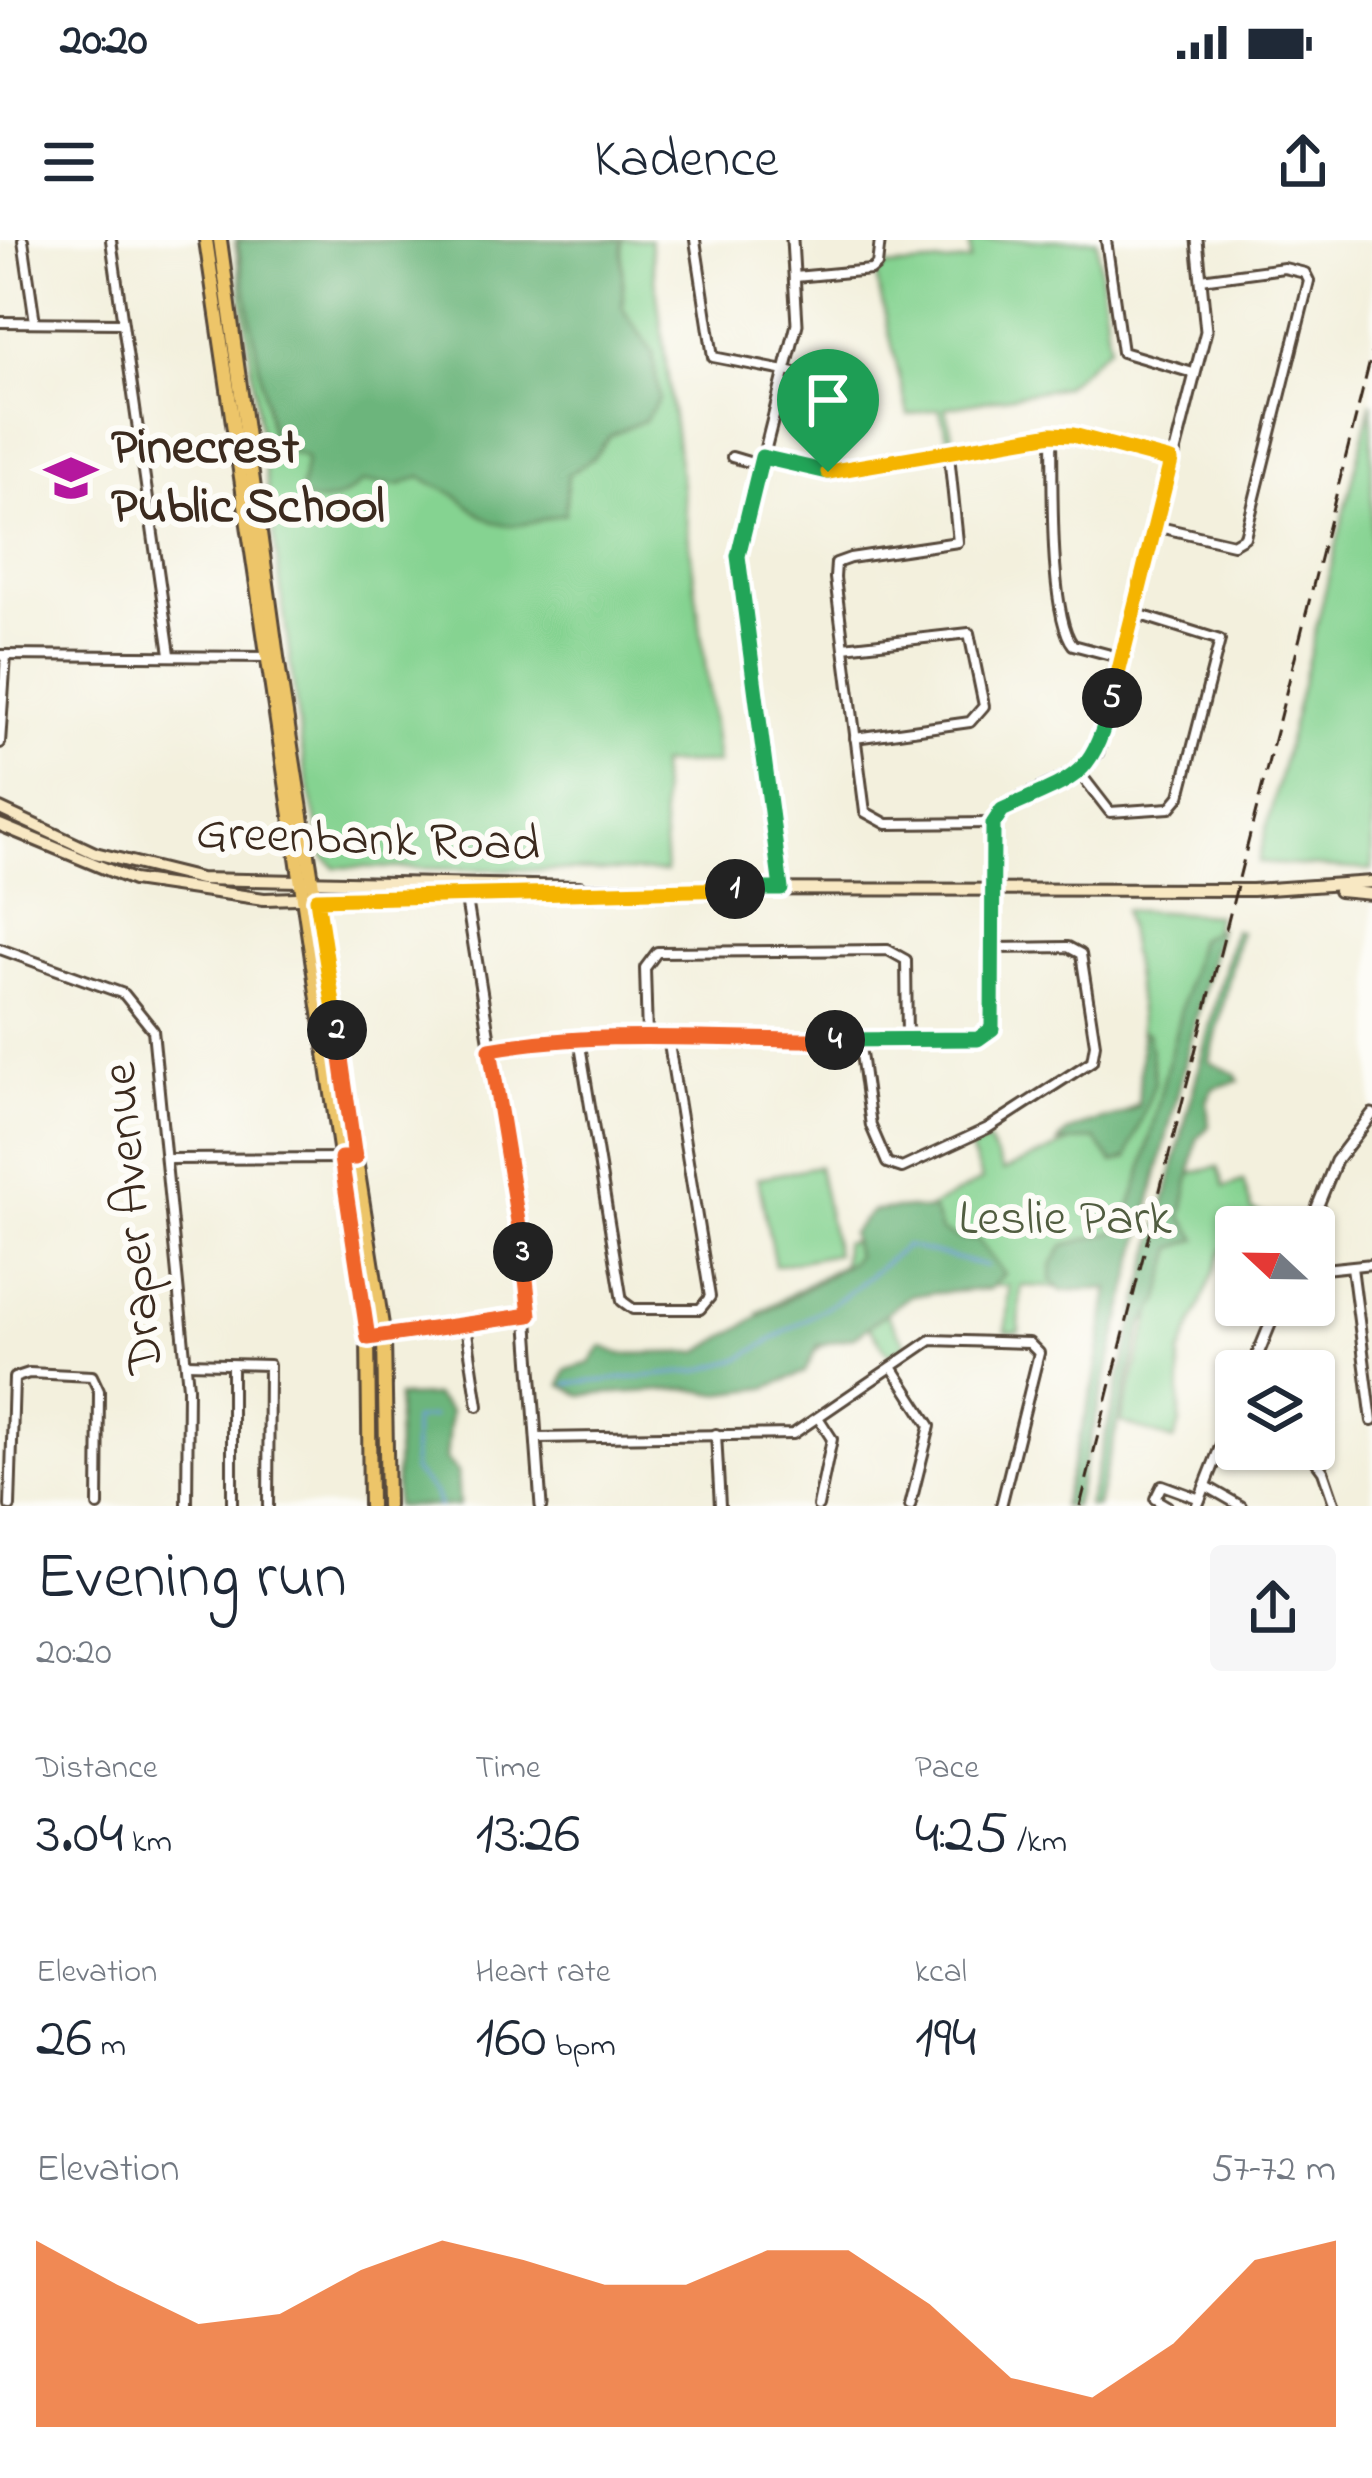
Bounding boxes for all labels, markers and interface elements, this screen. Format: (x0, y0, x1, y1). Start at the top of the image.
text: 20:20 (60, 9, 147, 75)
text: Kadence (594, 123, 778, 201)
icon: menu (36, 129, 102, 195)
icon: share (1270, 129, 1336, 195)
pin (777, 349, 879, 472)
icon: arrive (795, 367, 861, 433)
place label: Pinecrest Public School (111, 412, 385, 546)
school or university icon: Pinecrest Public School (42, 449, 100, 507)
pin: 5 (1082, 668, 1142, 728)
text: 5 (1103, 674, 1121, 722)
street label: Greenbank Road (195, 798, 541, 884)
pin: 1 (705, 859, 765, 919)
text: 1 (730, 865, 740, 913)
pin: 2 (307, 1000, 367, 1060)
text: 2 (329, 1006, 345, 1054)
pin: 4 (805, 1010, 865, 1070)
text: 4 (828, 1016, 842, 1064)
street label: Draper Avenue (84, 1059, 186, 1379)
park label: Leslie Park (958, 1183, 1172, 1258)
north arrow (1215, 1206, 1335, 1326)
map controls (1215, 1206, 1335, 1470)
pin: 3 (493, 1222, 553, 1282)
text: 3 (516, 1228, 530, 1276)
button: layers (1215, 1350, 1335, 1470)
text: Evening run (36, 1532, 347, 1628)
button: share (1210, 1545, 1336, 1671)
text: 20:20 (36, 1625, 112, 1682)
text: Distance (36, 1745, 158, 1793)
text: Time (475, 1745, 541, 1793)
text: Pace (915, 1745, 979, 1793)
text: 3.04 (36, 1793, 124, 1880)
text: 13:26 (475, 1793, 581, 1880)
text: 4:25 (915, 1793, 1009, 1880)
text: km (124, 1819, 172, 1867)
text: /km (1009, 1819, 1067, 1867)
text: Elevation (36, 1949, 157, 1997)
text: Heart rate (475, 1949, 611, 1997)
text: kcal (915, 1949, 967, 1997)
text: 26 (36, 1997, 92, 2084)
text: 160 (475, 1997, 547, 2084)
text: 194 (915, 1997, 977, 2084)
text: m (92, 2023, 126, 2071)
text: bpm (547, 2023, 616, 2071)
text: Elevation (36, 2142, 179, 2199)
text: 57–72 m (1211, 2142, 1336, 2199)

